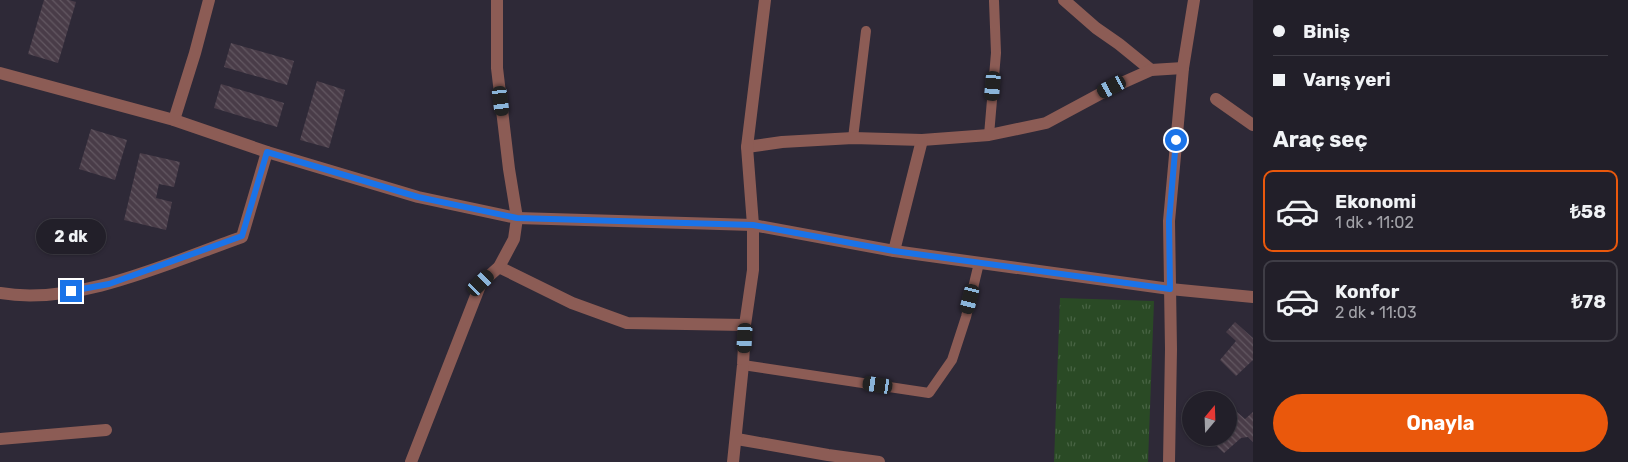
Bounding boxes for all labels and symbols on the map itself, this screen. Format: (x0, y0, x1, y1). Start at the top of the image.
car (984, 70, 1001, 102)
car (1095, 73, 1128, 101)
car (491, 85, 510, 117)
route start (1165, 129, 1187, 151)
callout: 2 dk (36, 218, 106, 254)
car (464, 267, 497, 299)
route end (60, 280, 82, 302)
car (959, 283, 980, 315)
car (736, 323, 753, 353)
car (862, 375, 893, 395)
north arrow (1182, 391, 1238, 446)

